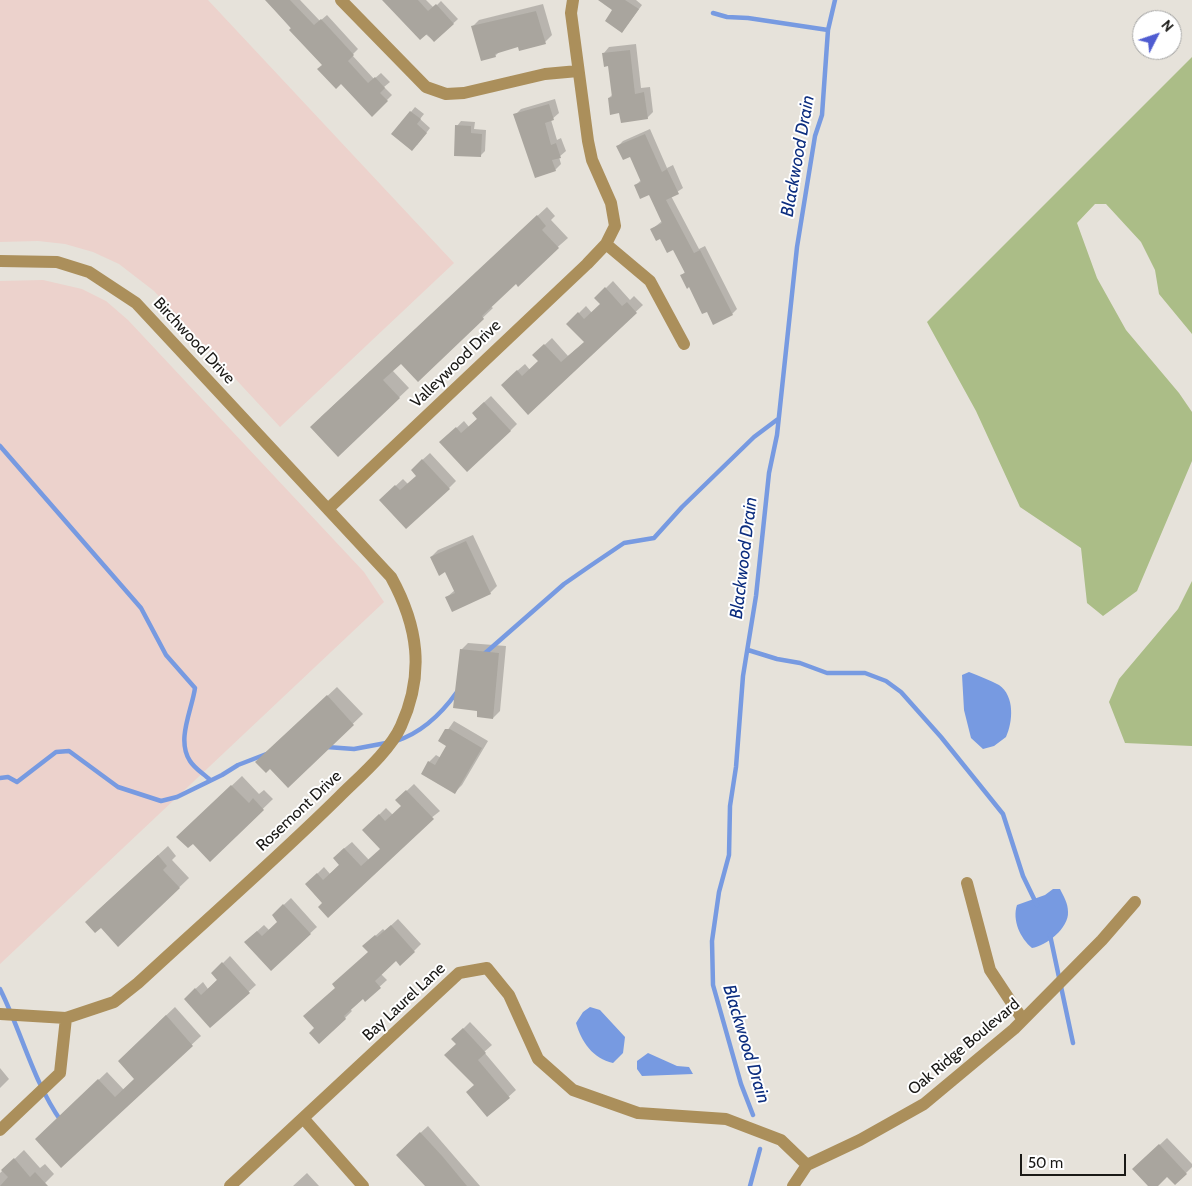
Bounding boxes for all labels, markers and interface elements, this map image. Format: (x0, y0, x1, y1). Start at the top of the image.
north arrow (1132, 10, 1182, 60)
text: N (1158, 16, 1178, 35)
water label: Blackwood Drain (777, 94, 819, 218)
street label: Birchwood Drive (149, 294, 239, 388)
street label: Valleywood Drive (407, 316, 505, 412)
water label: Blackwood Drain (726, 496, 762, 620)
street label: Rosemont Drive (252, 767, 346, 855)
street label: Bay Laurel Lane (359, 959, 449, 1045)
water label: Blackwood Drain (718, 982, 774, 1106)
street label: Oak Ridge Boulevard (904, 995, 1024, 1099)
scale bar (1022, 1144, 1128, 1176)
text: 50 m (1028, 1154, 1063, 1172)

